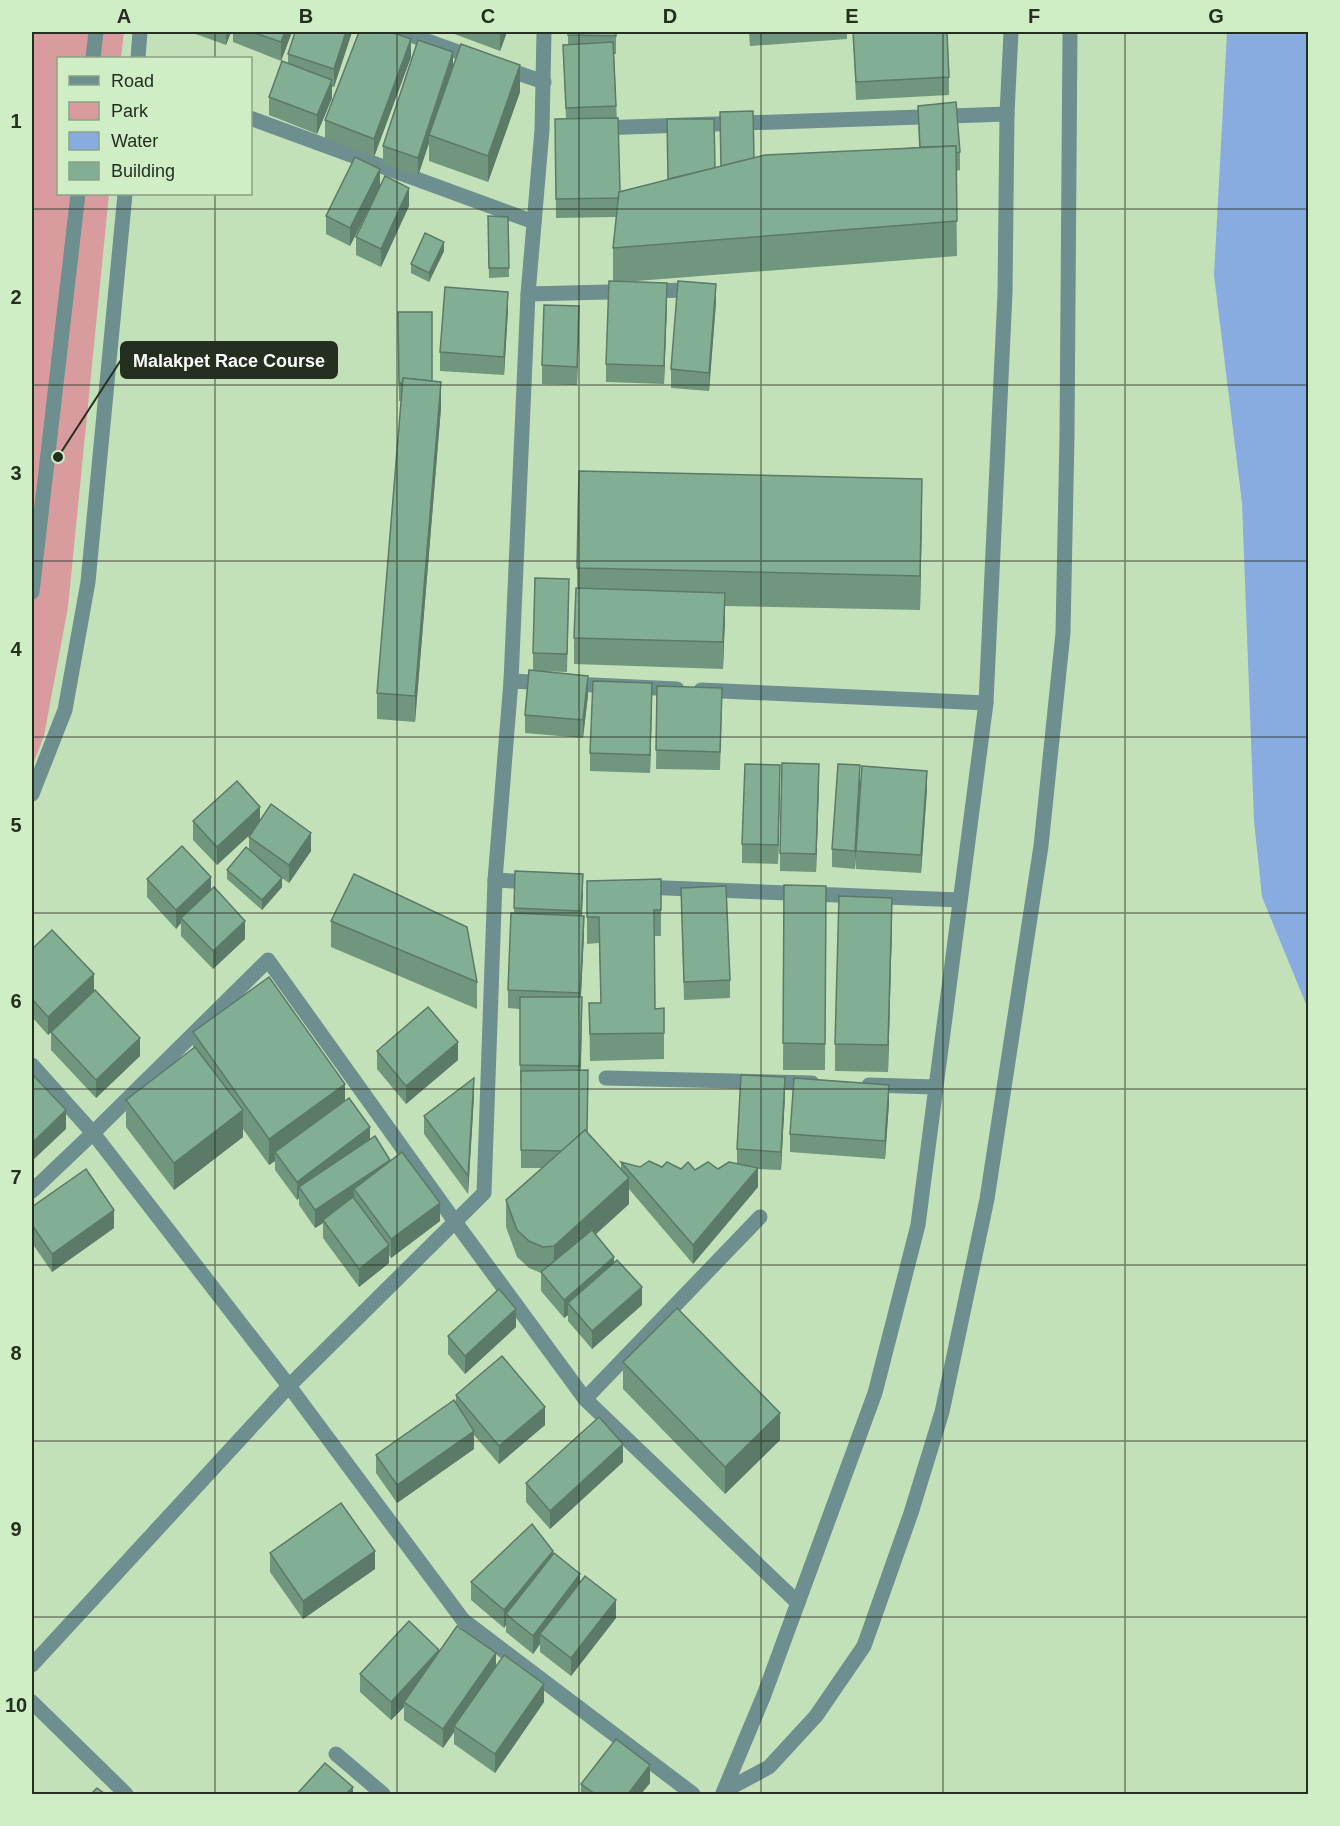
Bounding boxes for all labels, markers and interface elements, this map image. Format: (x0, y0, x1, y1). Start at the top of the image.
text: A (117, 5, 131, 27)
text: B (299, 5, 313, 27)
text: C (481, 5, 495, 27)
text: D (663, 5, 677, 27)
text: E (845, 5, 859, 27)
text: F (1028, 5, 1040, 27)
text: G (1208, 5, 1224, 27)
legend (57, 57, 252, 195)
text: Road (111, 71, 154, 91)
text: Park (111, 101, 149, 121)
text: 1 (10, 110, 22, 132)
text: Water (111, 131, 158, 151)
text: Building (111, 161, 175, 181)
text: 2 (10, 286, 22, 308)
callout: Malakpet Race Course (121, 342, 337, 378)
text: Malakpet Race Course (133, 351, 325, 371)
text: 3 (10, 462, 22, 484)
text: 4 (10, 638, 22, 660)
text: 5 (10, 814, 22, 836)
text: 6 (10, 990, 22, 1012)
text: 7 (10, 1166, 22, 1188)
text: 8 (10, 1342, 22, 1364)
text: 9 (10, 1518, 22, 1540)
text: 10 (5, 1694, 27, 1716)

